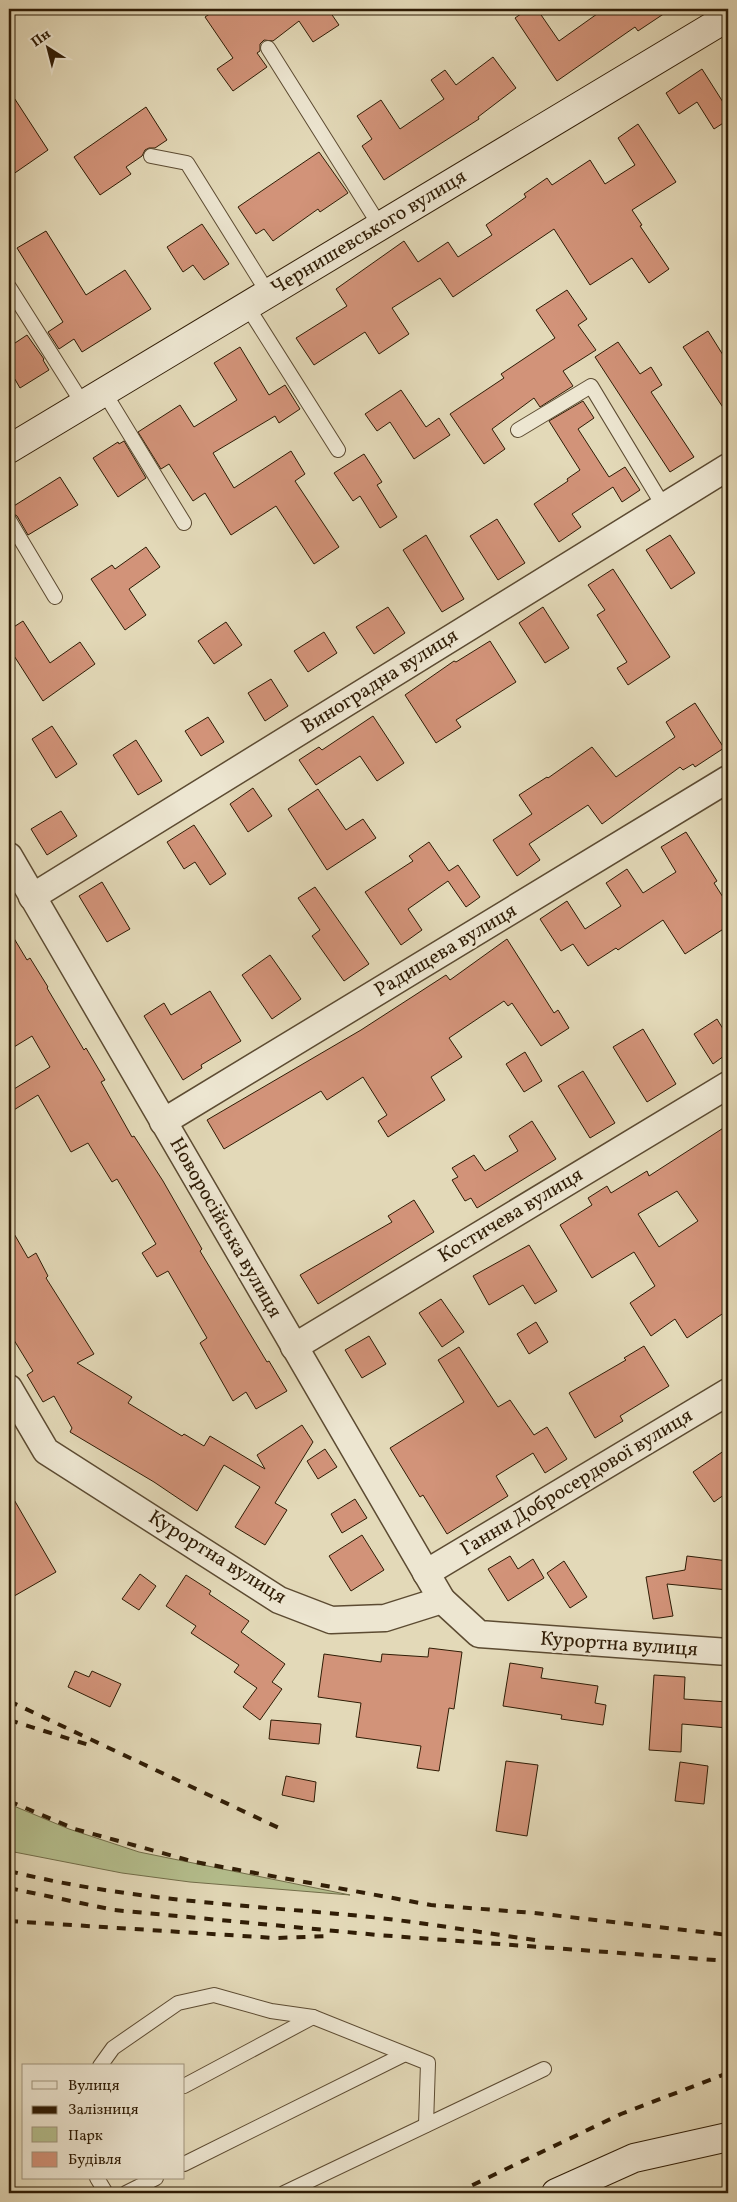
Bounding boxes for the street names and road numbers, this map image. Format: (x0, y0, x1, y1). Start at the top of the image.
street label: Чернишевського вулиця (266, 163, 472, 303)
street label: Виноградна вулиця (296, 622, 464, 742)
street label: Радищева вулиця (370, 897, 522, 1005)
street label: Новоросійська вулиця (162, 1132, 288, 1324)
street label: Костичева вулиця (433, 1162, 589, 1270)
street label: Ганни Добросердової вулиця (456, 1402, 698, 1564)
street label: Курортна вулиця (143, 1504, 291, 1612)
street label: Курортна вулиця (539, 1626, 699, 1664)

